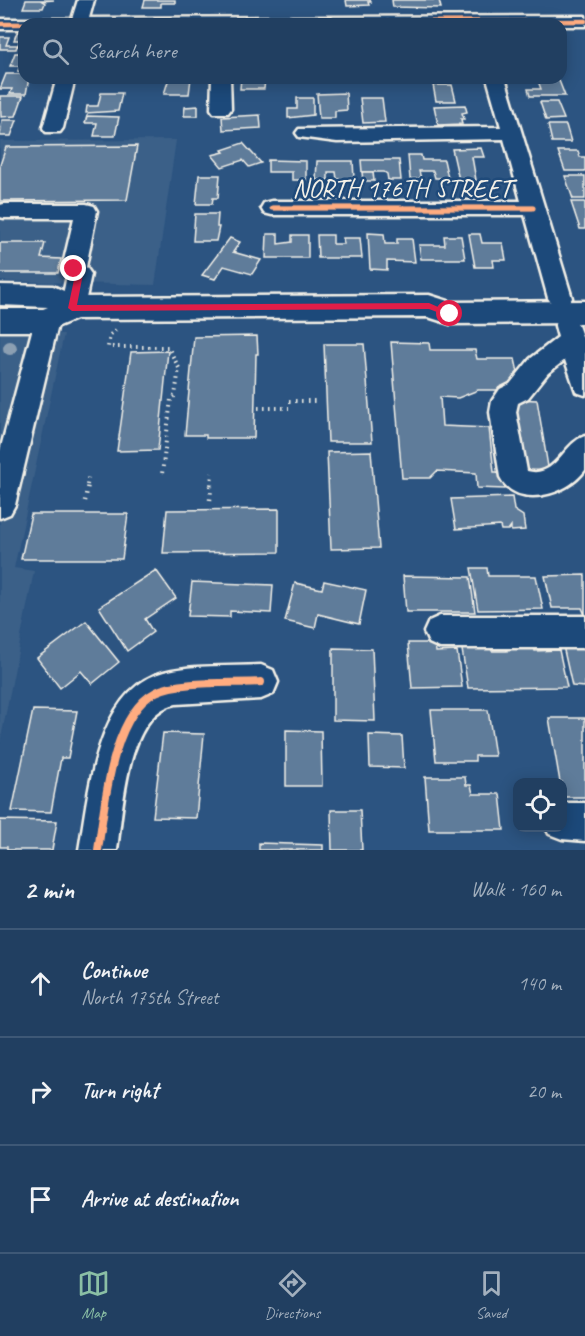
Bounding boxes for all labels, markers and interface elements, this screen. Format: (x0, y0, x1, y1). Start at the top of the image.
search box (18, 18, 567, 84)
icon: search (39, 35, 72, 68)
text: Search here (87, 37, 177, 65)
street label: NORTH 176TH STREET (293, 172, 519, 205)
route end (60, 255, 86, 281)
route start (436, 300, 462, 326)
map controls (513, 778, 567, 832)
button: locate (513, 778, 567, 832)
text: 2 min (24, 873, 74, 906)
text: Walk · 160 m (471, 877, 561, 902)
text: Continue (81, 957, 147, 985)
icon: ahead (24, 967, 57, 1000)
text: 140 m (518, 971, 561, 996)
text: North 175th Street (81, 985, 218, 1010)
icon: right (24, 1075, 57, 1108)
text: Turn right (81, 1077, 158, 1105)
text: 20 m (527, 1079, 561, 1104)
icon: arrive (24, 1183, 57, 1216)
text: Arrive at destination (81, 1185, 238, 1213)
tab: Map (77, 1267, 110, 1323)
tab: Directions (265, 1267, 320, 1323)
tab: Saved (475, 1267, 508, 1323)

